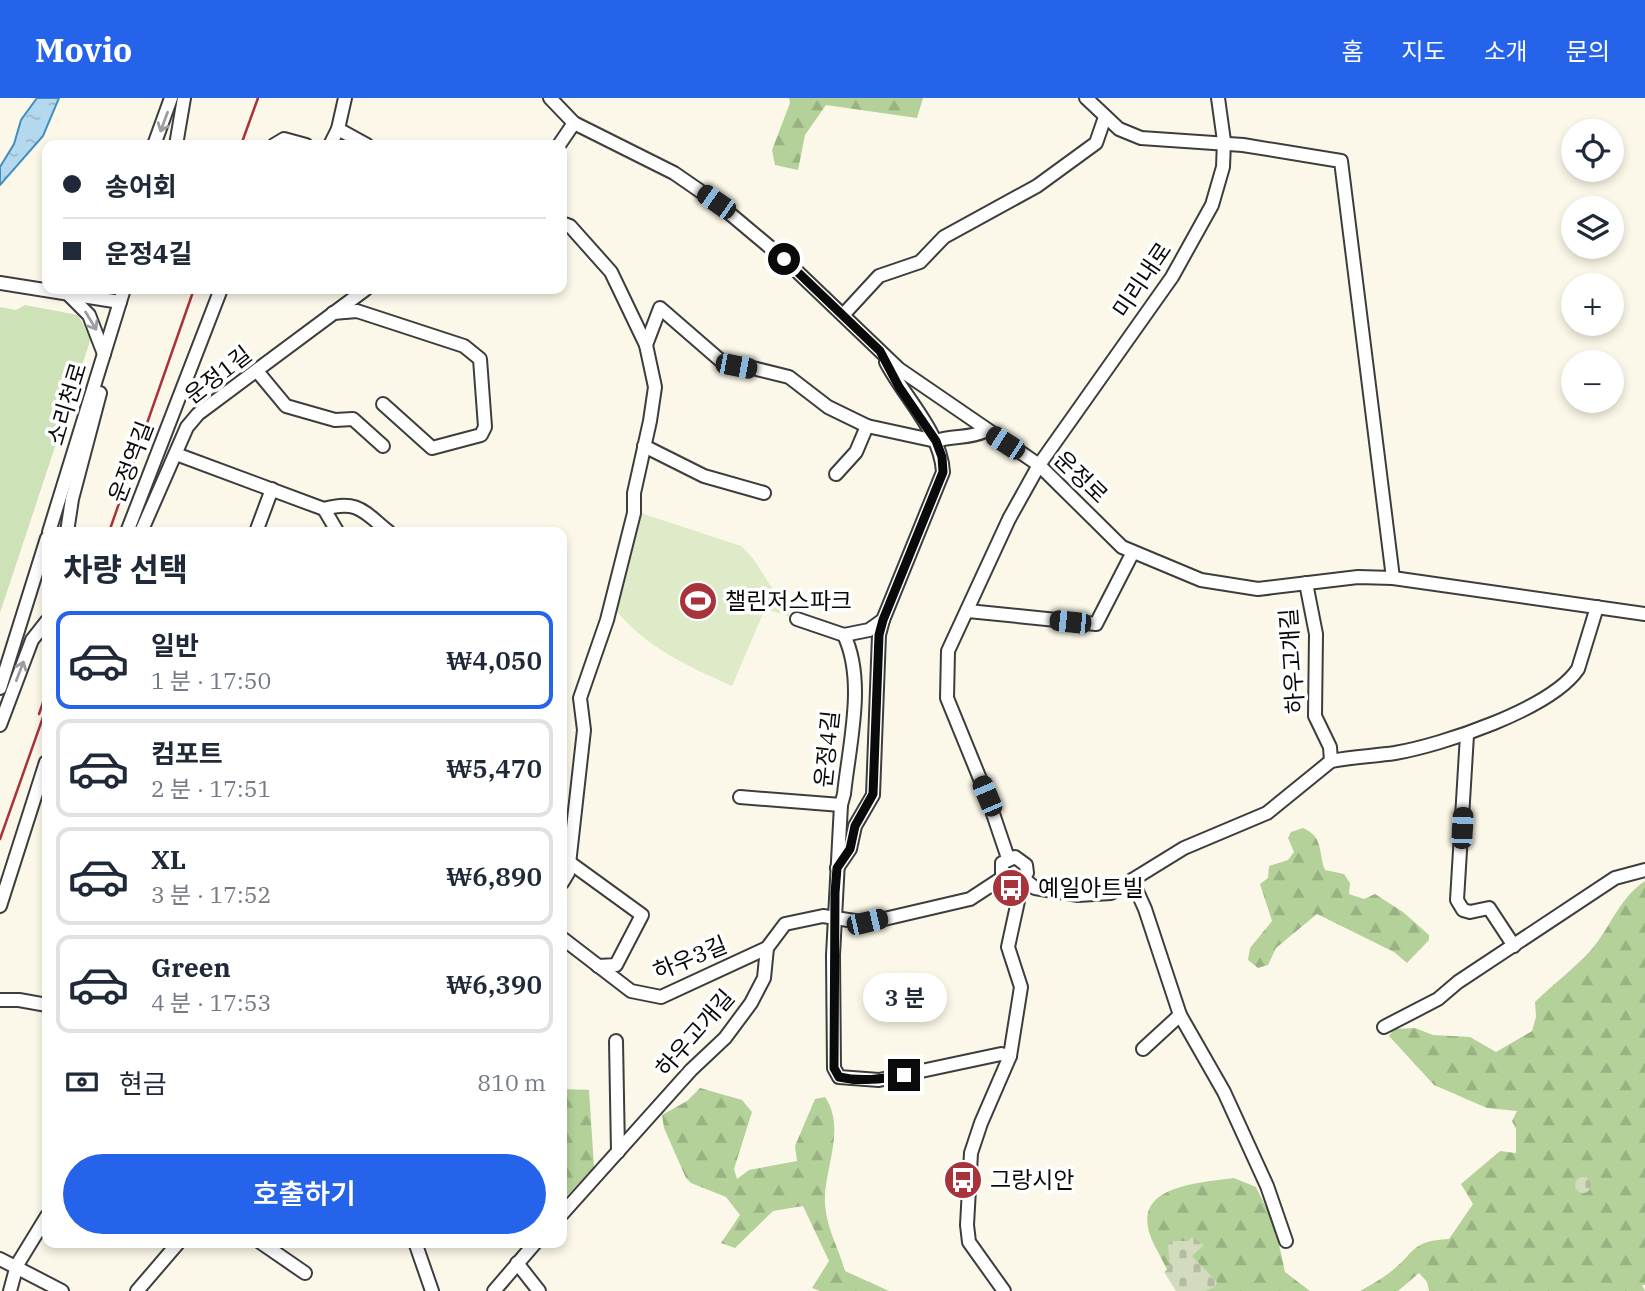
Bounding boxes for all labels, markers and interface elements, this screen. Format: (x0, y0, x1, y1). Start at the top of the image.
text: Movio (35, 28, 132, 71)
text: 홈 (1341, 35, 1363, 67)
text: 지도 (1401, 35, 1446, 67)
text: 소개 (1484, 35, 1528, 67)
text: 문의 (1566, 35, 1610, 67)
one-way arrow (156, 111, 169, 133)
map controls (1561, 119, 1624, 413)
button: locate (1561, 119, 1624, 182)
text: 송어회 (105, 169, 177, 203)
car (693, 181, 740, 223)
button: layers (1561, 196, 1624, 259)
text: 운정4길 (105, 236, 192, 270)
street label: 미리내로 (1105, 236, 1177, 323)
route start (768, 243, 800, 275)
button: + (1561, 273, 1624, 336)
one-way arrow (83, 311, 98, 330)
street label: 운정1길 (178, 339, 257, 410)
button: − (1561, 350, 1624, 413)
car (714, 352, 759, 380)
street label: 소리천로 (39, 359, 93, 449)
street label: 운정역길 (101, 417, 159, 507)
car (982, 423, 1029, 463)
street label: 운정로 (1048, 443, 1115, 509)
text: 차량 선택 (63, 548, 188, 590)
sports icon: 챌린저스파크 (677, 580, 719, 622)
place label: 챌린저스파크 (725, 585, 852, 615)
street label: 하우고개길 (1272, 607, 1310, 715)
car (1049, 609, 1092, 635)
text: 일반 (151, 628, 199, 662)
icon: car (67, 629, 130, 692)
text: ₩4,050 (446, 643, 542, 677)
one-way arrow (14, 661, 27, 683)
text: 1 분 · 17:50 (151, 665, 271, 695)
street label: 운정4길 (807, 709, 845, 789)
text: 컴포트 (151, 736, 223, 770)
icon: car (67, 737, 130, 800)
text: ₩5,470 (446, 751, 542, 785)
text: 2 분 · 17:51 (151, 773, 271, 803)
car (970, 773, 1005, 819)
car (1451, 806, 1474, 850)
text: XL (151, 842, 186, 876)
icon: car (67, 845, 130, 908)
text: ₩6,890 (446, 859, 542, 893)
bus stop icon: 예일아트빌 (990, 867, 1032, 909)
place label: 예일아트빌 (1038, 872, 1144, 902)
text: 3 분 · 17:52 (151, 879, 271, 909)
car (845, 907, 890, 937)
street label: 하우3길 (648, 929, 731, 985)
text: Green (151, 950, 231, 984)
icon: car (67, 953, 130, 1016)
text: ₩6,390 (446, 967, 542, 1001)
callout: 3 분 (862, 974, 946, 1023)
text: 3 분 (885, 982, 925, 1012)
street label: 하우고개길 (648, 983, 740, 1082)
text: 4 분 · 17:53 (151, 987, 271, 1017)
route end (888, 1059, 920, 1091)
icon: cash (63, 1063, 101, 1101)
text: 현금 (119, 1066, 167, 1100)
text: 810 m (477, 1067, 546, 1097)
button: 호출하기 (63, 1154, 546, 1234)
bus stop icon: 그랑시안 (942, 1159, 984, 1201)
place label: 그랑시안 (990, 1164, 1075, 1194)

